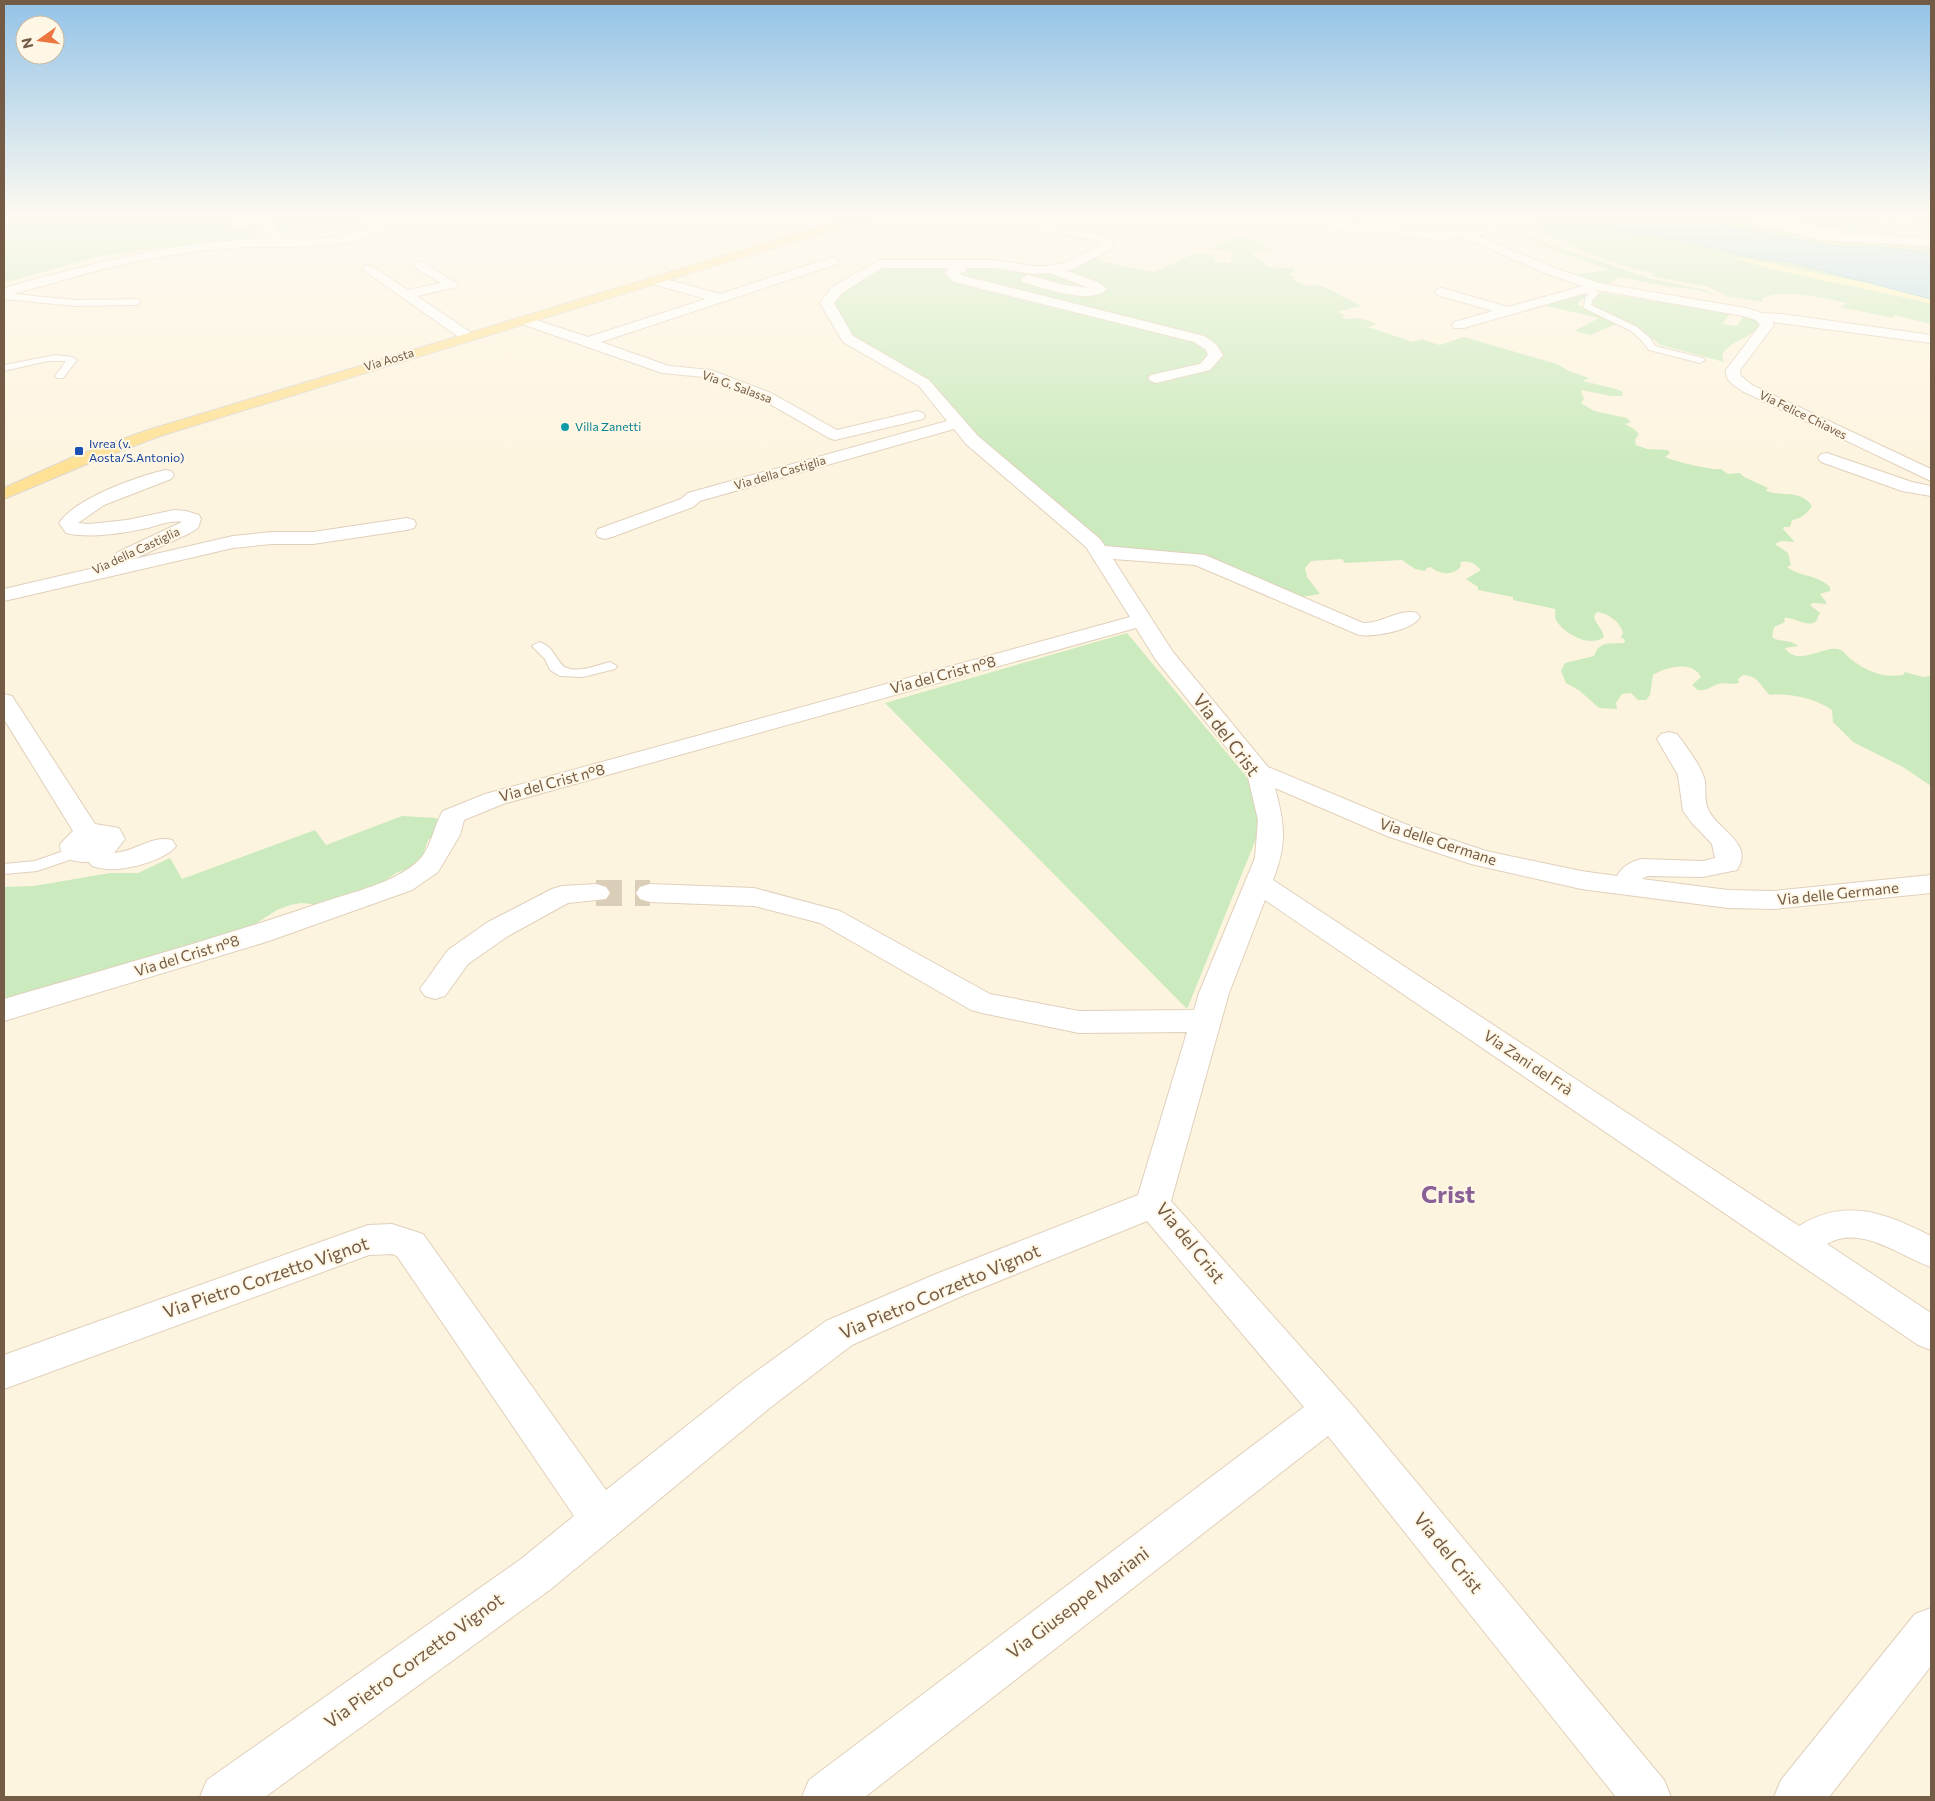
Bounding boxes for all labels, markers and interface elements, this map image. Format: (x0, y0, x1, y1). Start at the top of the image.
north arrow (15, 15, 65, 65)
text: N (17, 36, 36, 50)
street label: Via Aosta (362, 345, 415, 373)
street label: Via G. Salassa (700, 367, 774, 405)
street label: Via Felice Chiaves (1757, 387, 1849, 441)
place label: Villa Zanetti (575, 419, 641, 433)
marker: Villa Zanetti (559, 421, 571, 433)
place label: Ivrea (v. Aosta/S.Antonio) (89, 436, 184, 464)
marker: Ivrea (v. Aosta/S.Antonio) (73, 445, 85, 457)
street label: Via della Castiglia (732, 452, 827, 492)
street label: Via della Castiglia (90, 524, 181, 576)
street label: Via del Crist n°8 (888, 651, 998, 697)
street label: Via del Crist (1189, 689, 1265, 780)
street label: Via del Crist n°8 (497, 759, 607, 805)
street label: Via delle Germane (1377, 814, 1499, 869)
street label: Via delle Germane (1776, 878, 1900, 908)
street label: Via del Crist n°8 (132, 931, 241, 980)
street label: Via Zani del Frà (1481, 1026, 1576, 1099)
district label: Crist (1421, 1179, 1475, 1208)
street label: Via del Crist (1152, 1198, 1230, 1287)
street label: Via Pietro Corzetto Vignot (160, 1231, 371, 1323)
street label: Via Pietro Corzetto Vignot (836, 1239, 1043, 1343)
street label: Via del Crist (1410, 1508, 1488, 1597)
street label: Via Giuseppe Mariani (1002, 1542, 1153, 1663)
street label: Via Pietro Corzetto Vignot (320, 1588, 507, 1733)

